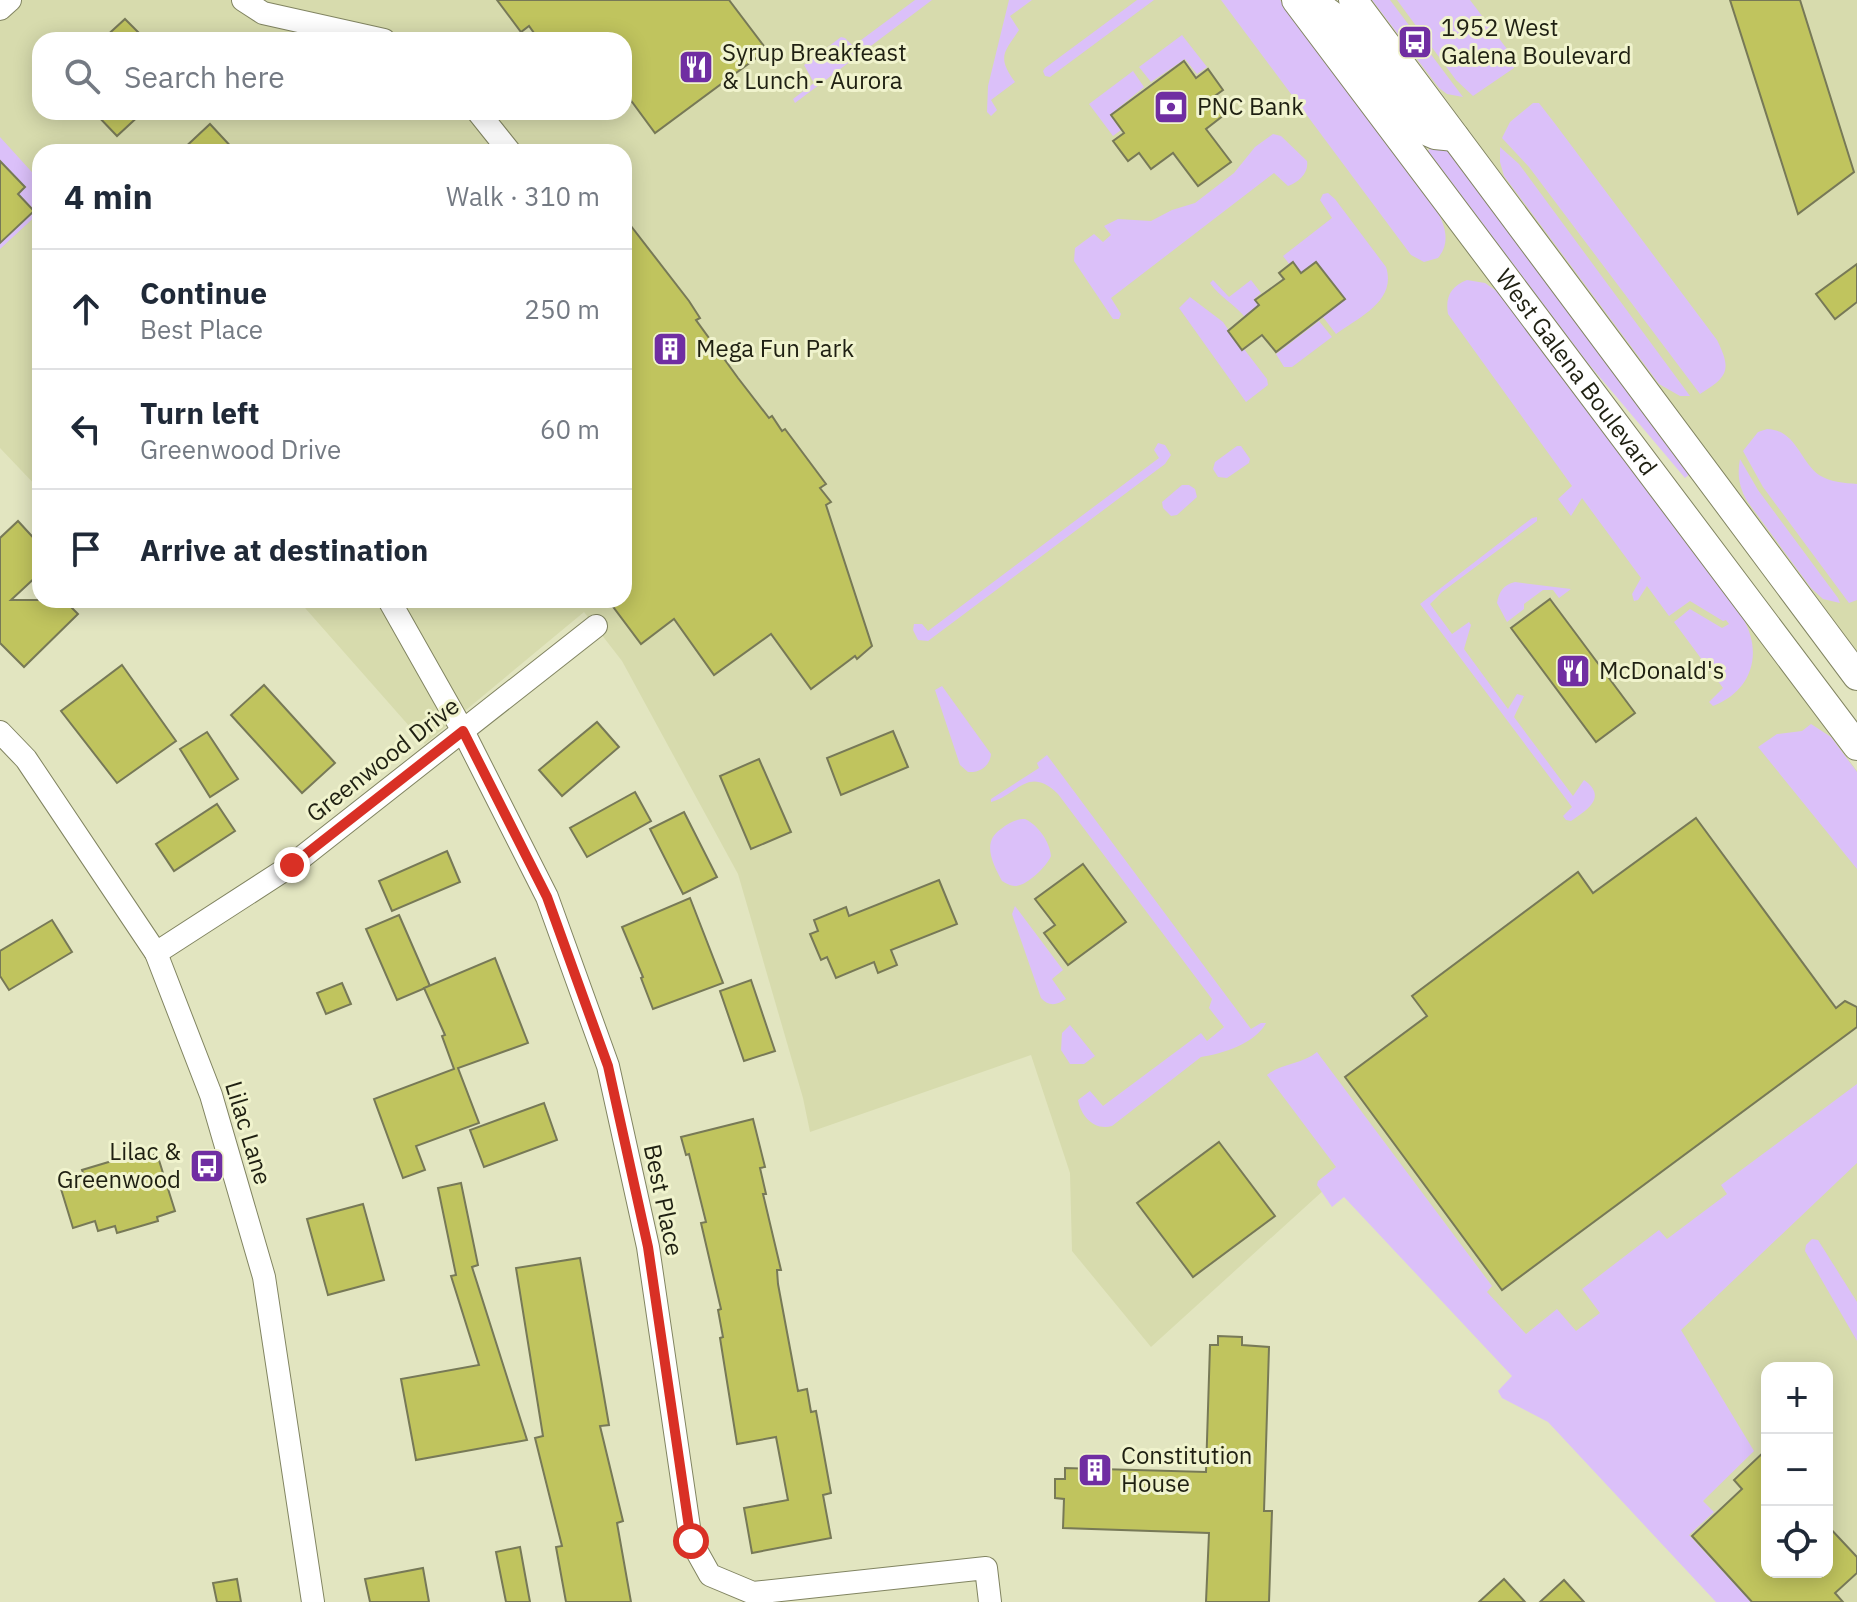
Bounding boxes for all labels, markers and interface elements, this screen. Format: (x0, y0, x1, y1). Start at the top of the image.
place label: 1952 West Galena Boulevard (1441, 11, 1632, 71)
bus stop icon: 1952 West Galena Boulevard (1396, 23, 1434, 61)
search box (32, 32, 632, 120)
place label: Syrup Breakfeast & Lunch - Aurora (722, 36, 907, 96)
restaurant icon: Syrup Breakfeast & Lunch - Aurora (677, 48, 715, 86)
icon: search (60, 54, 104, 98)
text: Search here (124, 57, 285, 96)
bank icon: PNC Bank (1152, 88, 1190, 126)
place label: PNC Bank (1197, 90, 1304, 122)
text: 4 min (64, 174, 153, 218)
text: Walk · 310 m (446, 179, 600, 213)
street label: West Galena Boulevard (1489, 262, 1665, 482)
text: Continue (140, 273, 267, 312)
icon: ahead (64, 287, 108, 331)
text: 250 m (524, 292, 600, 326)
text: Best Place (140, 312, 263, 346)
building icon: Mega Fun Park (651, 330, 689, 368)
place label: Mega Fun Park (696, 332, 854, 364)
text: Turn left (140, 393, 259, 432)
icon: left (64, 407, 108, 451)
text: 60 m (540, 412, 600, 446)
text: Greenwood Drive (140, 432, 341, 466)
icon: arrive (64, 527, 108, 571)
text: Arrive at destination (140, 530, 428, 569)
restaurant icon: McDonald's (1554, 652, 1592, 690)
place label: McDonald's (1599, 654, 1725, 686)
street label: Greenwood Drive (299, 689, 465, 829)
route end (274, 847, 310, 883)
street label: Lilac Lane (218, 1077, 280, 1188)
place label: Lilac & Greenwood (57, 1135, 181, 1195)
street label: Best Place (637, 1141, 691, 1259)
bus stop icon: Lilac & Greenwood (188, 1147, 226, 1185)
map controls (1761, 1362, 1833, 1578)
button: + (1761, 1362, 1833, 1434)
button: − (1761, 1434, 1833, 1506)
place label: Constitution House (1121, 1439, 1252, 1499)
building icon: Constitution House (1076, 1451, 1114, 1489)
button: locate (1761, 1506, 1833, 1578)
route start (673, 1523, 709, 1559)

